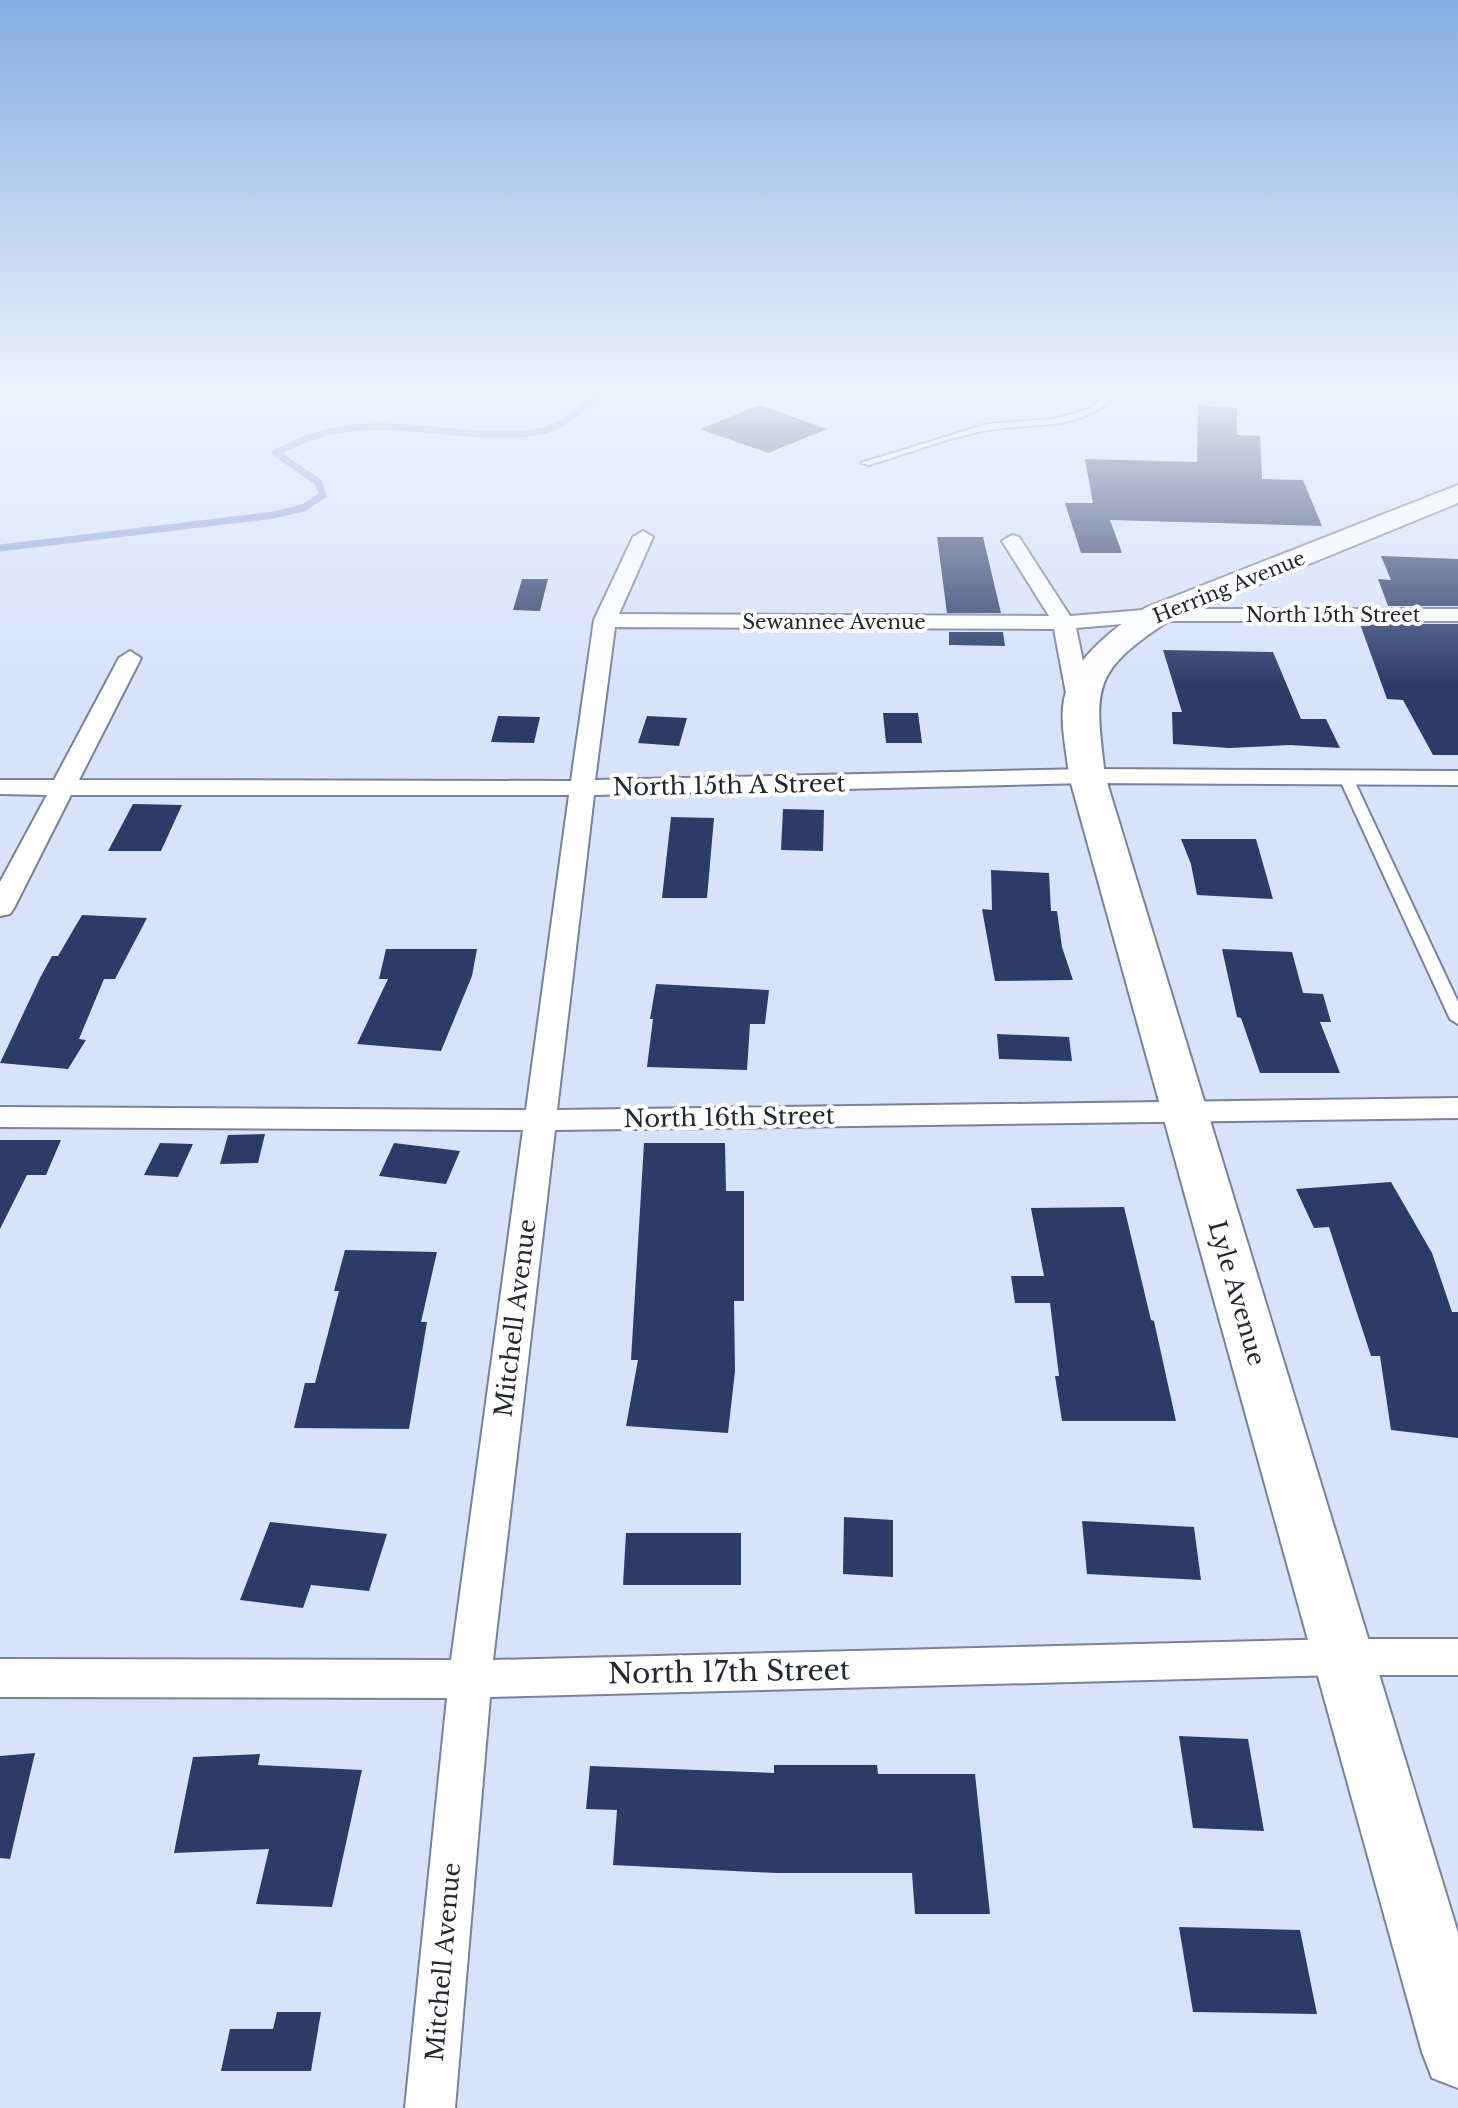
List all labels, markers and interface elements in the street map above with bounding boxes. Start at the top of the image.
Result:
street label: Herring Avenue [1149,546,1309,628]
street label: North 15th Street [1246,603,1421,627]
street label: Sewannee Avenue [742,610,926,634]
street label: North 15th A Street [612,768,846,802]
street label: North 16th Street [623,1101,835,1133]
street label: Mitchell Avenue [488,1217,542,1419]
street label: Lyle Avenue [1202,1217,1272,1369]
street label: North 17th Street [607,1652,851,1692]
street label: Mitchell Avenue [420,1861,466,2063]

